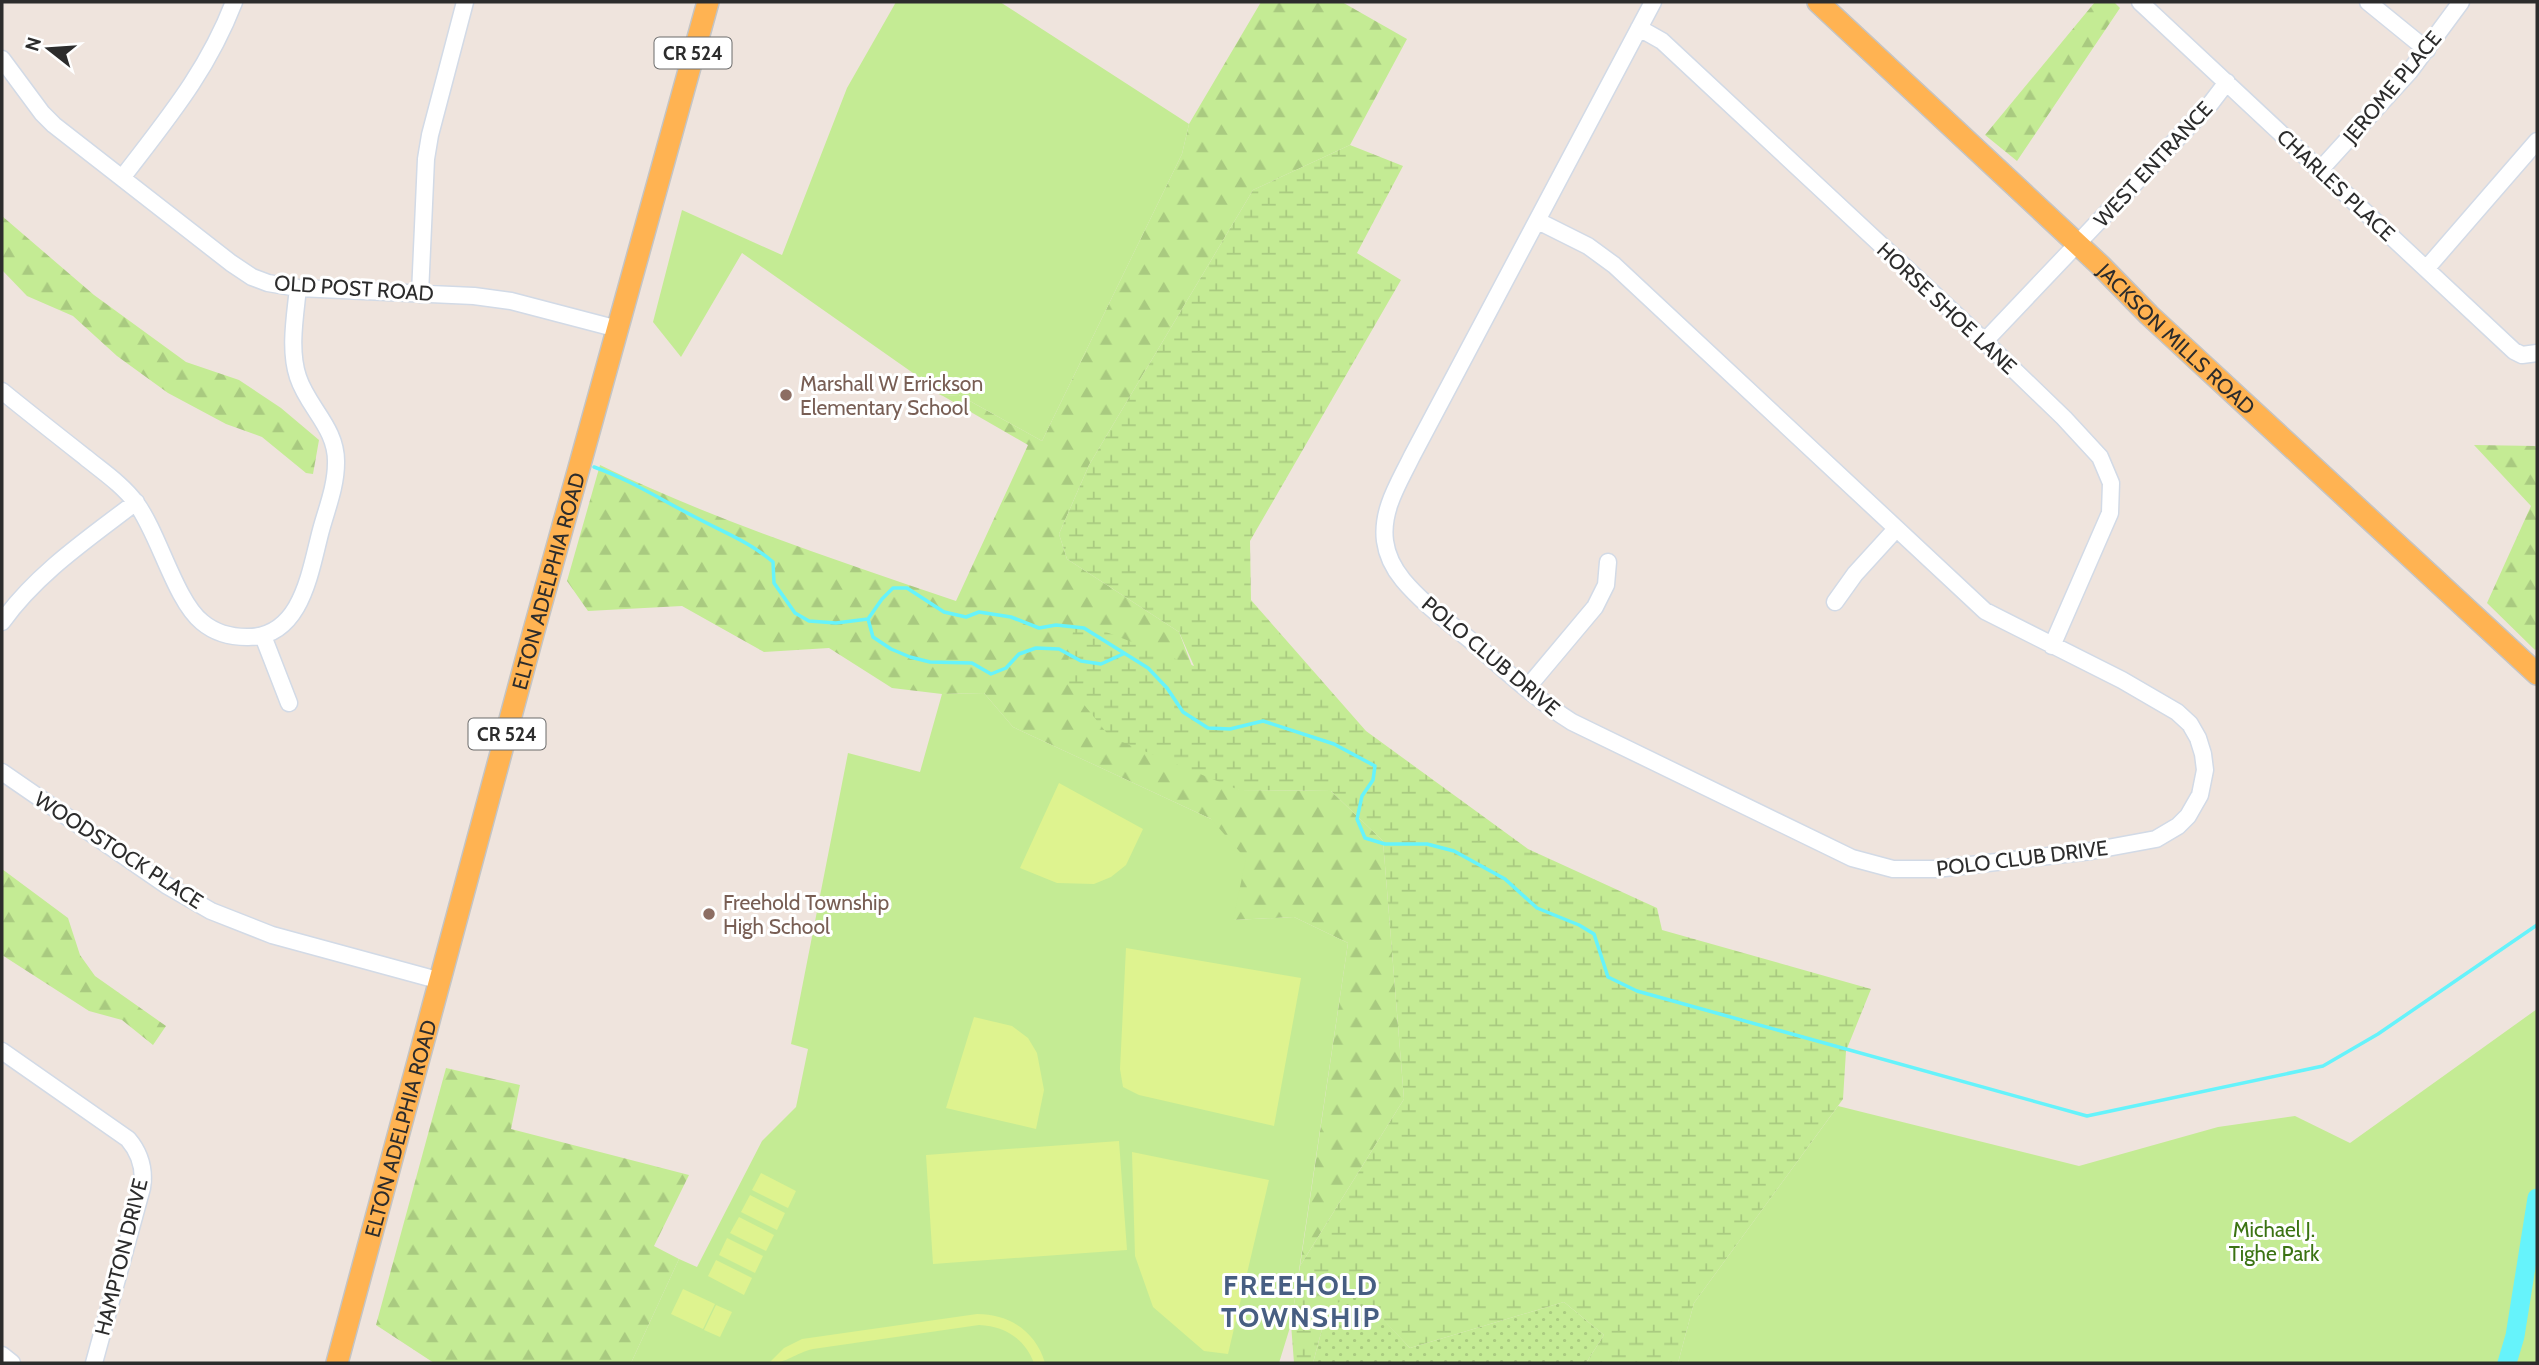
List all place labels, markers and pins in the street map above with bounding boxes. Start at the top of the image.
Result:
place label: Marshall W Errickson Elementary School [800,371,983,420]
marker: Marshall W Errickson Elementary School [778,387,794,403]
place label: Freehold Township High School [723,890,889,939]
marker: Freehold Township High School [701,906,717,922]

